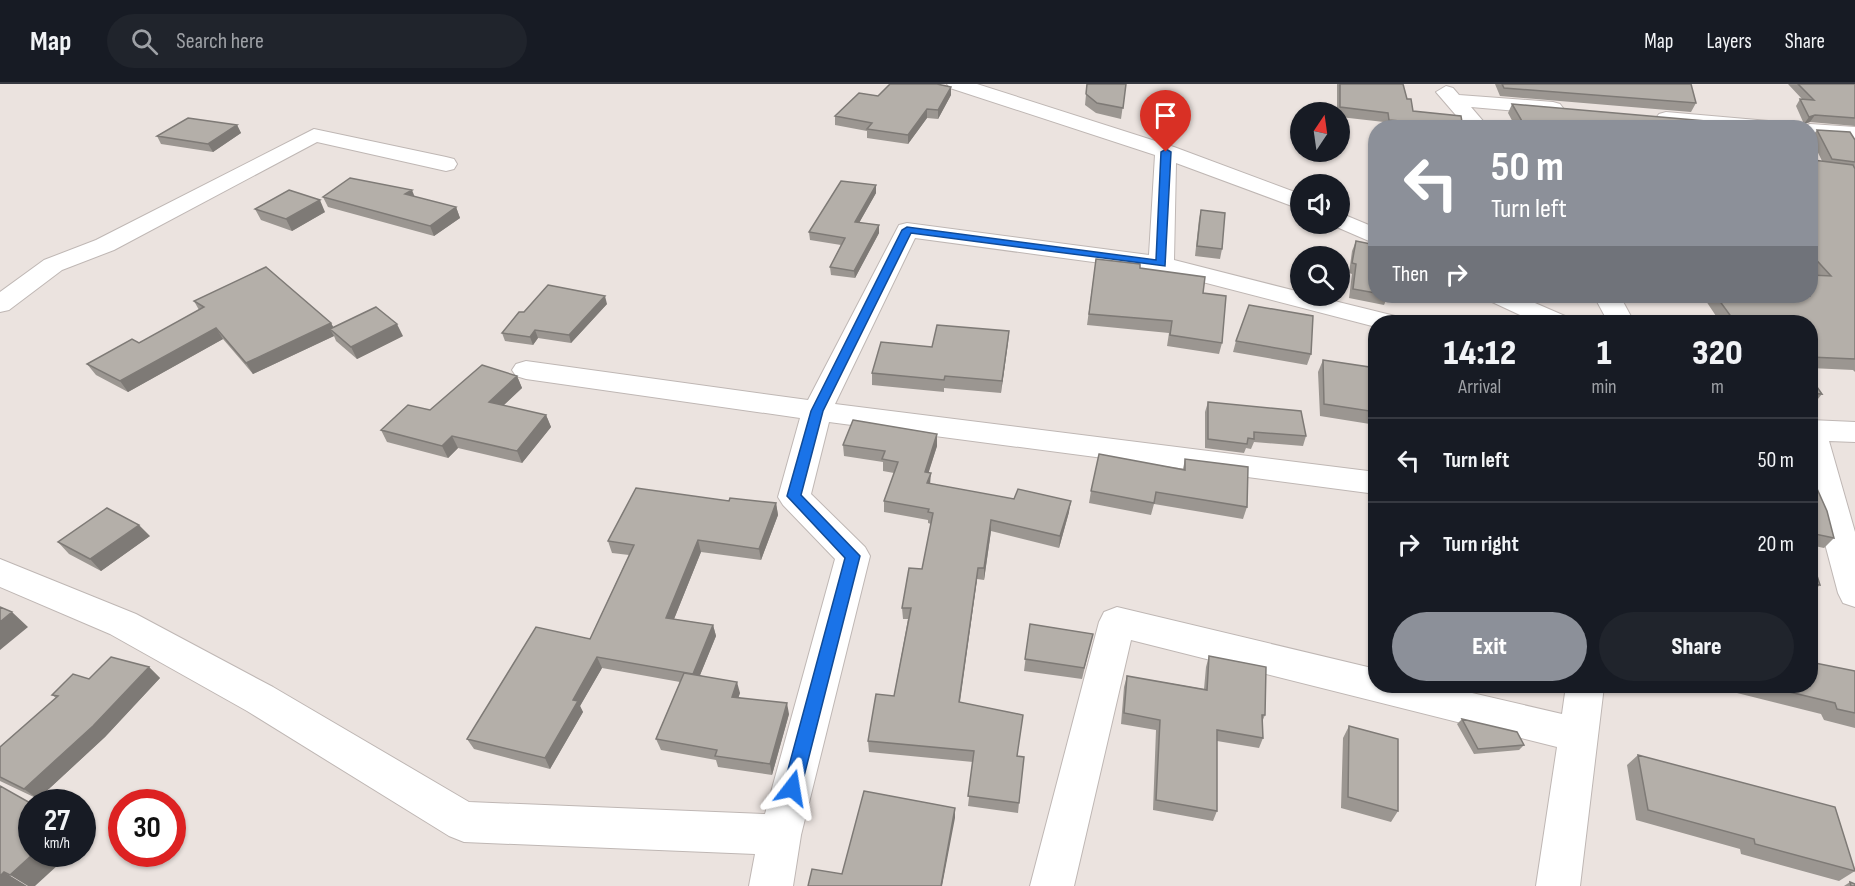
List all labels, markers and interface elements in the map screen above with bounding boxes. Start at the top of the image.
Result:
search box [107,14,527,68]
text: Map [30,25,71,58]
icon: search [128,25,161,58]
text: Search here [176,28,264,55]
text: Map [1644,29,1673,54]
text: Layers [1706,29,1752,54]
text: Share [1785,29,1825,54]
pin [1140,90,1191,152]
icon: arrive [1149,99,1182,132]
north arrow [1290,102,1350,162]
map controls [1290,102,1350,306]
text: 50 m [1491,142,1564,193]
icon: left [1392,144,1470,222]
button: sound [1290,174,1350,234]
text: Turn left [1491,193,1567,225]
button: search [1290,246,1350,306]
icon: right [1440,258,1473,291]
text: Then [1392,261,1428,288]
text: 14:12 [1443,332,1516,375]
text: 1 [1597,332,1611,375]
text: 320 [1692,332,1743,375]
text: Arrival [1458,375,1501,399]
text: min [1592,375,1617,399]
text: m [1711,375,1724,399]
icon: left [1392,444,1425,477]
text: Turn left [1443,447,1509,474]
text: 50 m [1758,447,1794,474]
icon: right [1392,528,1425,561]
text: Turn right [1443,531,1519,558]
text: 20 m [1758,531,1794,558]
button: Exit [1392,612,1587,681]
button: Share [1599,612,1794,681]
position arrow [760,756,824,820]
speed limit sign: 30 [108,789,186,867]
text: 27 [44,803,70,839]
text: km/h [44,834,70,853]

